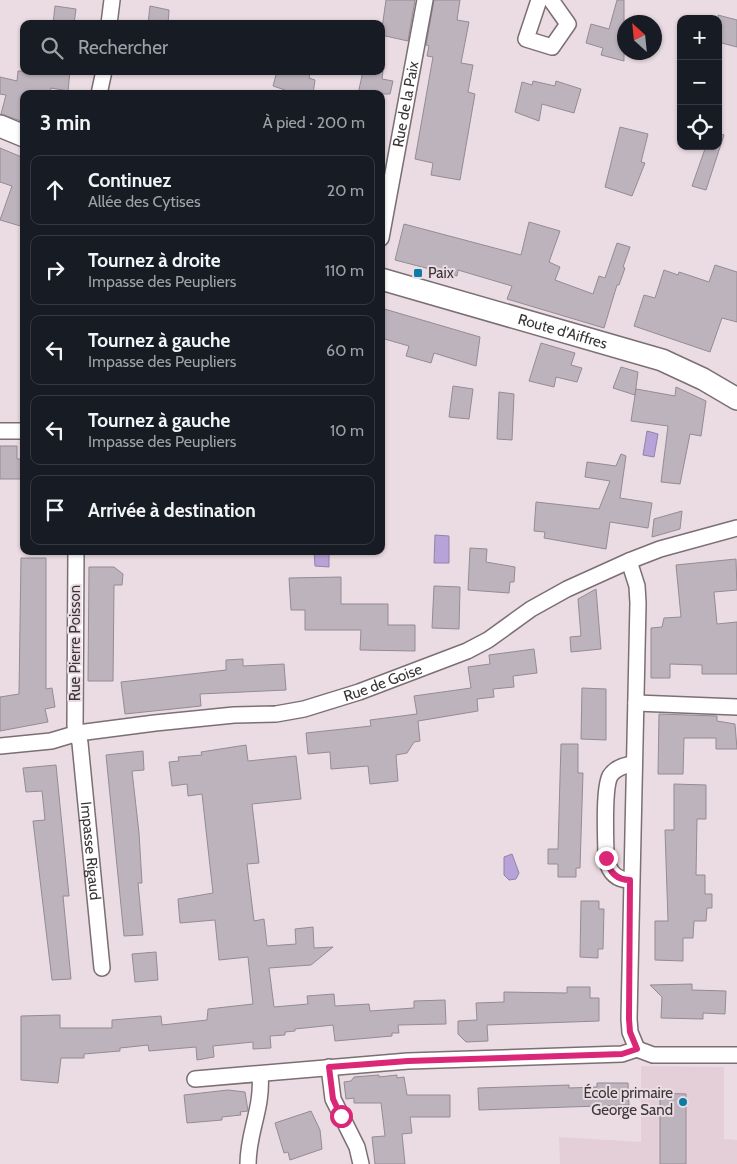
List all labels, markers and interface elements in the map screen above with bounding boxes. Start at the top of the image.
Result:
north arrow [617,15,662,60]
map controls [677,15,722,150]
button: + [677,15,722,60]
search box [20,20,385,75]
icon: search [38,34,66,62]
text: Rechercher [78,36,168,59]
street label: Rue de la Paix [389,60,423,149]
button: − [677,60,722,105]
button: locate [677,105,722,150]
text: 3 min [40,110,91,135]
text: À pied · 200 m [263,113,365,132]
text: Continuez [88,169,171,192]
icon: ahead [41,176,69,204]
text: 20 m [327,181,364,200]
text: Allée des Cytises [88,192,201,211]
text: Tournez à droite [88,249,221,272]
icon: right [41,256,69,284]
text: 110 m [325,261,364,280]
place label: Paix [428,264,454,282]
marker: Paix [412,267,424,279]
text: Impasse des Peupliers [88,272,236,291]
street label: Route d'Aiffres [516,310,609,353]
text: Tournez à gauche [88,329,230,352]
icon: left [41,336,69,364]
text: 60 m [326,341,364,360]
text: Impasse des Peupliers [88,352,236,371]
text: Tournez à gauche [88,409,230,432]
icon: left [41,416,69,444]
text: 10 m [330,421,364,440]
text: Impasse des Peupliers [88,432,236,451]
icon: arrive [41,496,69,524]
text: Arrivée à destination [88,499,256,522]
street label: Rue Pierre Poisson [66,585,84,701]
street label: Rue de Goise [341,660,425,705]
street label: Impasse Rigaud [77,801,104,901]
route end [595,847,618,870]
place label: École primaire George Sand [583,1083,673,1119]
marker: École primaire George Sand [677,1096,689,1108]
route start [330,1105,353,1128]

